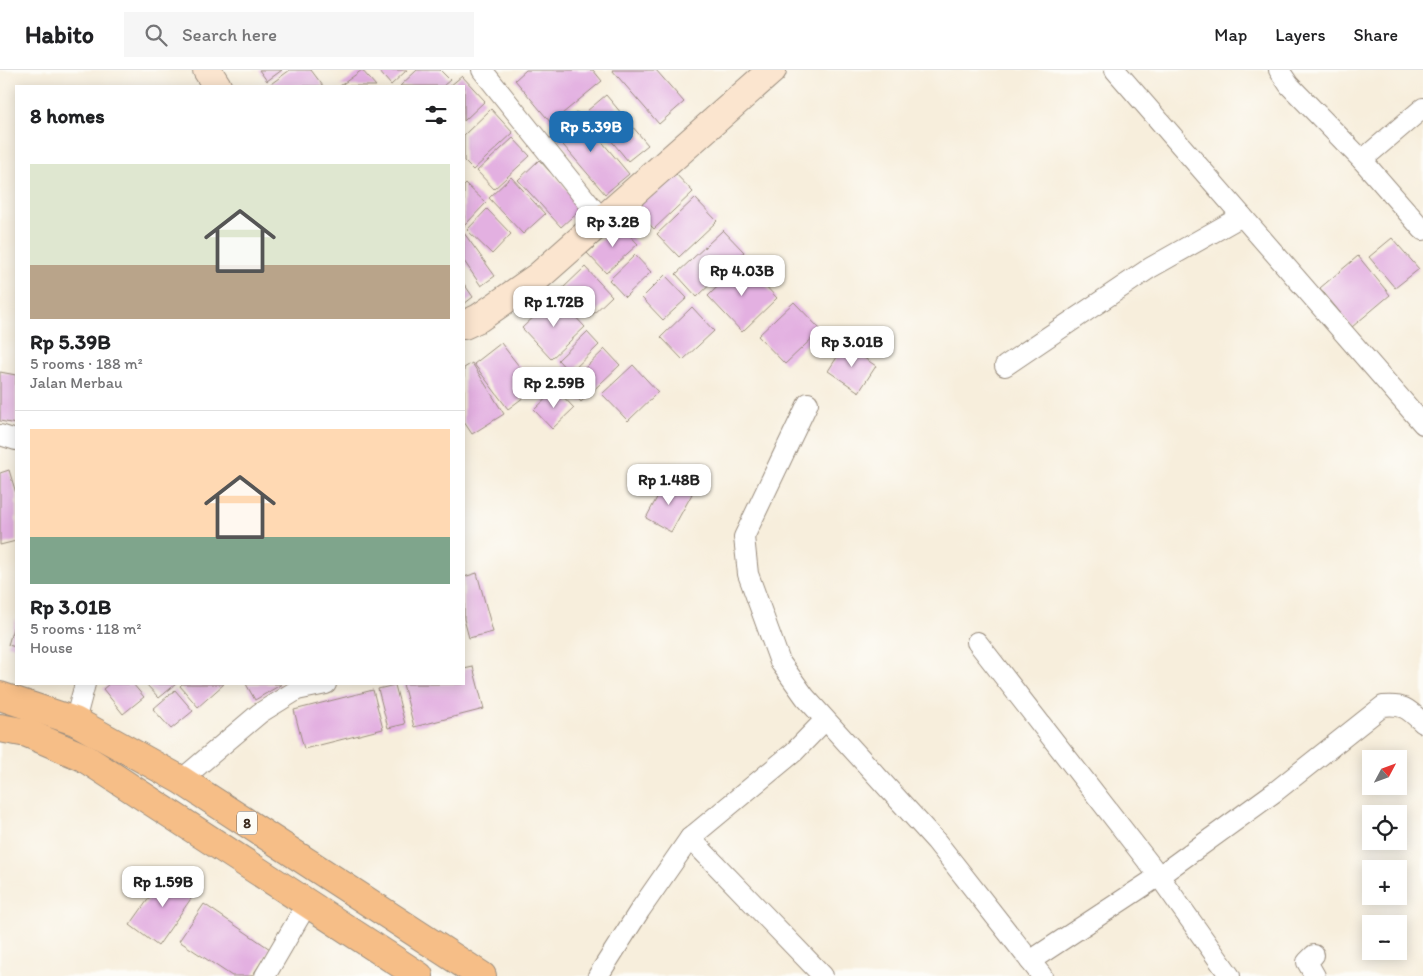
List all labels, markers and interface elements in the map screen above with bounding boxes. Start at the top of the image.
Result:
search box [124,12,474,57]
text: Habito [25,20,94,49]
icon: search [142,21,170,49]
text: Search here [182,23,277,46]
text: Map [1214,24,1247,46]
text: Layers [1275,24,1325,46]
text: Share [1353,24,1398,46]
icon: filters [422,101,450,129]
text: 8 homes [30,103,105,128]
pin: Rp 5.39B [539,111,643,153]
text: Rp 5.39B [560,117,622,136]
icon: home [195,196,285,286]
pin: Rp 3.2B [567,206,659,248]
text: Rp 3.2B [587,212,639,231]
pin: Rp 4.03B [690,254,794,297]
text: Rp 4.03B [710,261,774,280]
pin: Rp 1.72B [502,286,606,328]
text: Rp 1.72B [524,292,584,311]
pin: Rp 3.01B [800,326,904,368]
text: Rp 5.39B [30,329,111,354]
text: Rp 3.01B [821,332,883,351]
text: 5 rooms · 188 m² [30,354,143,373]
pin: Rp 2.59B [502,366,606,409]
text: Jalan Merbau [30,373,123,392]
text: Rp 2.59B [523,373,585,392]
icon: home [195,462,285,552]
pin: Rp 1.48B [617,464,721,506]
text: Rp 1.48B [638,470,700,489]
text: Rp 3.01B [30,594,111,619]
text: 5 rooms · 118 m² [30,619,141,638]
text: House [30,638,73,657]
north arrow [1362,750,1408,795]
map controls [1362,750,1407,960]
button: locate [1362,805,1407,850]
road number: 8 [237,811,257,834]
button: + [1362,860,1407,905]
pin: Rp 1.59B [111,866,215,908]
text: Rp 1.59B [133,872,193,891]
button: − [1362,915,1407,960]

